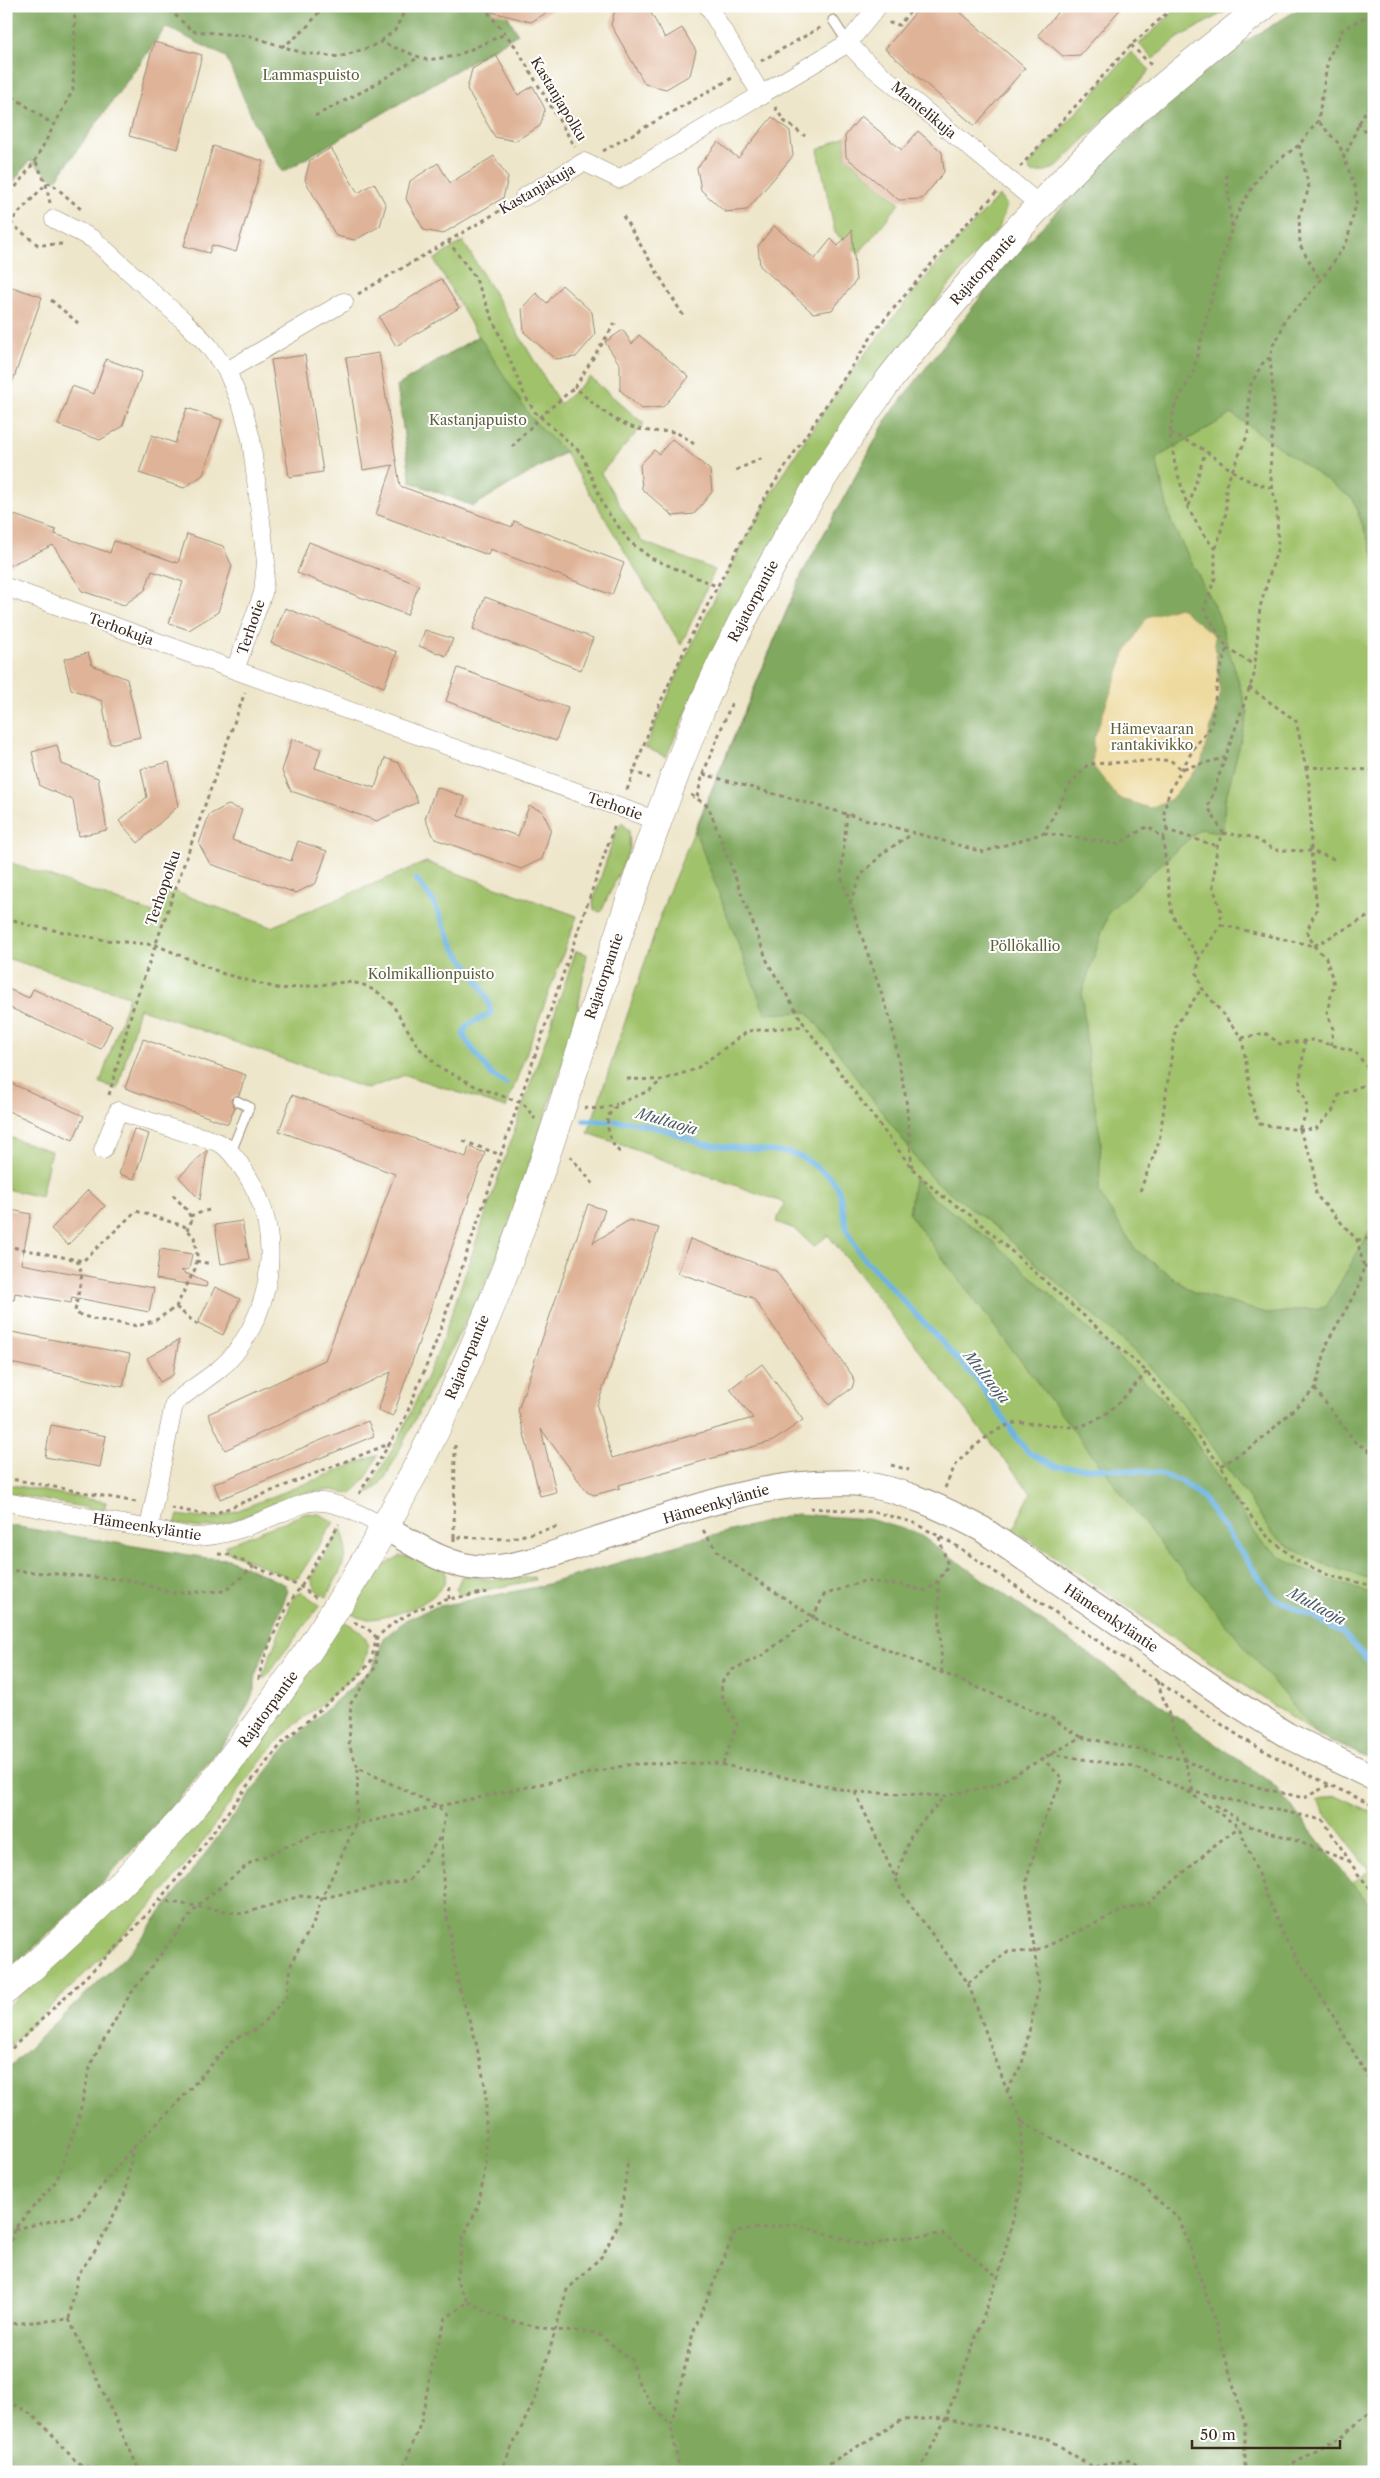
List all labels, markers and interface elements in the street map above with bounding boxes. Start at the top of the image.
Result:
street label: Kastanjapolku [527,54,591,145]
park label: Lammaspuisto [262,66,360,84]
street label: Mantelikuja [888,78,961,143]
street label: Kastanjakuja [496,160,579,218]
street label: Rajatorpantie [946,229,1020,309]
park label: Kastanjapuisto [429,411,527,429]
street label: Rajatorpantie [724,557,782,645]
street label: Terhotie [233,597,269,657]
street label: Terhokuja [86,609,157,649]
park label: Hämevaaran rantakivikko [1110,720,1194,754]
street label: Terhotie [585,788,645,824]
street label: Terhopolku [142,848,184,928]
street label: Rajatorpantie [581,930,627,1022]
park label: Pöllökallio [990,937,1060,955]
park label: Kolmikallionpuisto [368,965,494,983]
water label: Multaoja [632,1103,700,1139]
street label: Rajatorpantie [441,1312,493,1402]
water label: Multaoja [959,1345,1014,1407]
street label: Hämeenkyläntie [661,1480,771,1528]
street label: Hämeenkyläntie [91,1510,203,1544]
street label: Hämeenkyläntie [1060,1580,1162,1656]
water label: Multaoja [1283,1582,1349,1629]
street label: Rajatorpantie [234,1667,302,1751]
scale bar [1192,2418,1340,2450]
text: 50 m [1200,2425,1236,2444]

